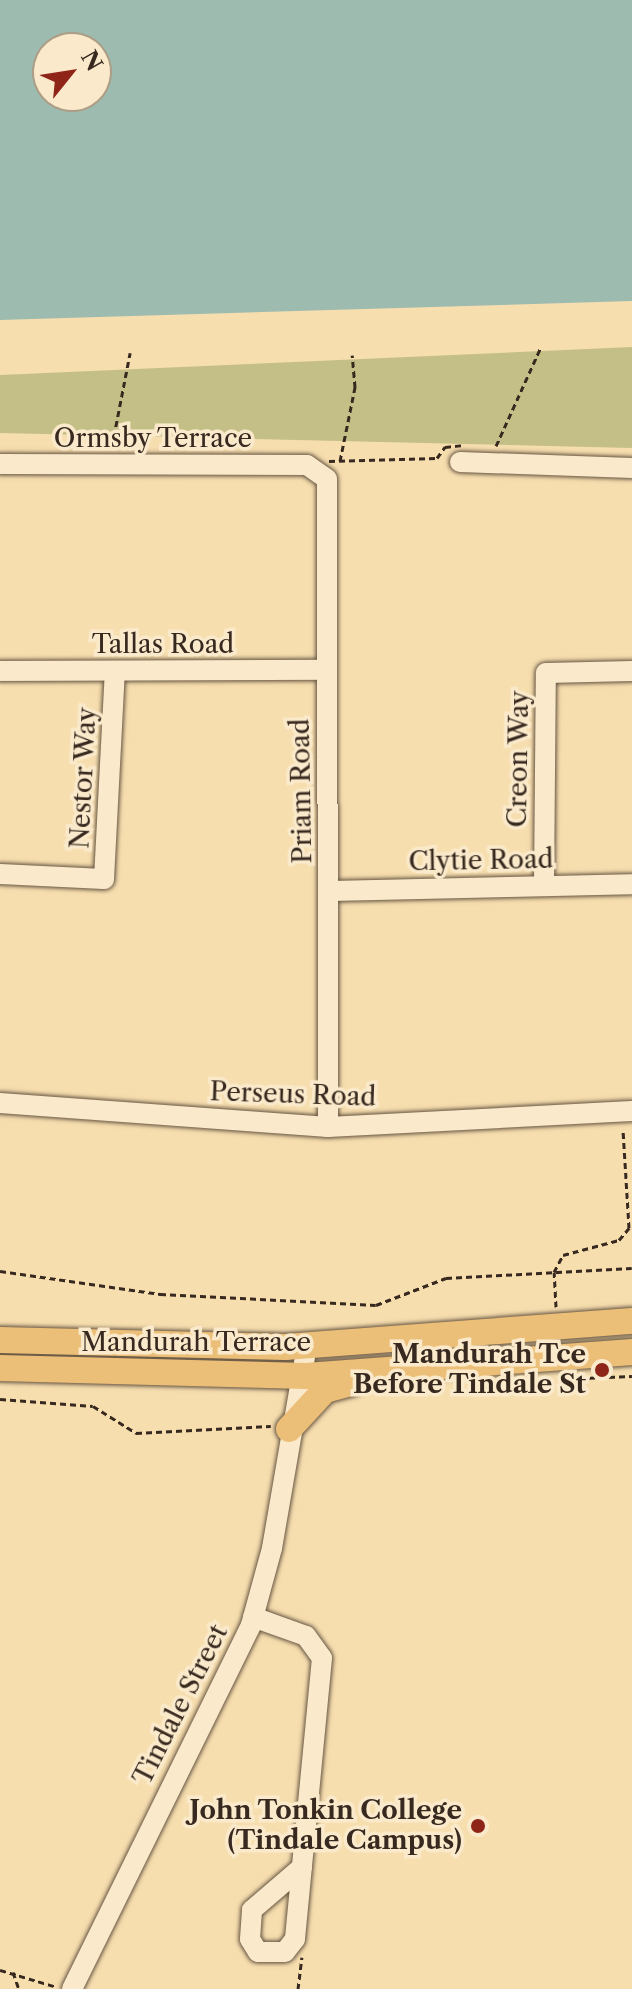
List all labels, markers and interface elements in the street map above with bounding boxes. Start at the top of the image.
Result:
north arrow [32,32,112,112]
text: N [75,46,108,76]
street label: Ormsby Terrace [53,423,253,455]
street label: Tallas Road [92,629,234,661]
street label: Creon Way [502,690,536,828]
street label: Nestor Way [65,706,103,850]
street label: Priam Road [285,718,319,864]
street label: Clytie Road [408,844,554,878]
street label: Perseus Road [209,1077,377,1113]
street label: Mandurah Terrace [81,1327,311,1359]
place label: Mandurah Tce Before Tindale St [352,1339,586,1400]
marker: Mandurah Tce Before Tindale St [593,1361,611,1379]
street label: Tindale Street [127,1620,235,1790]
place label: John Tonkin College (Tindale Campus) [189,1795,462,1856]
marker: John Tonkin College (Tindale Campus) [469,1817,487,1835]

